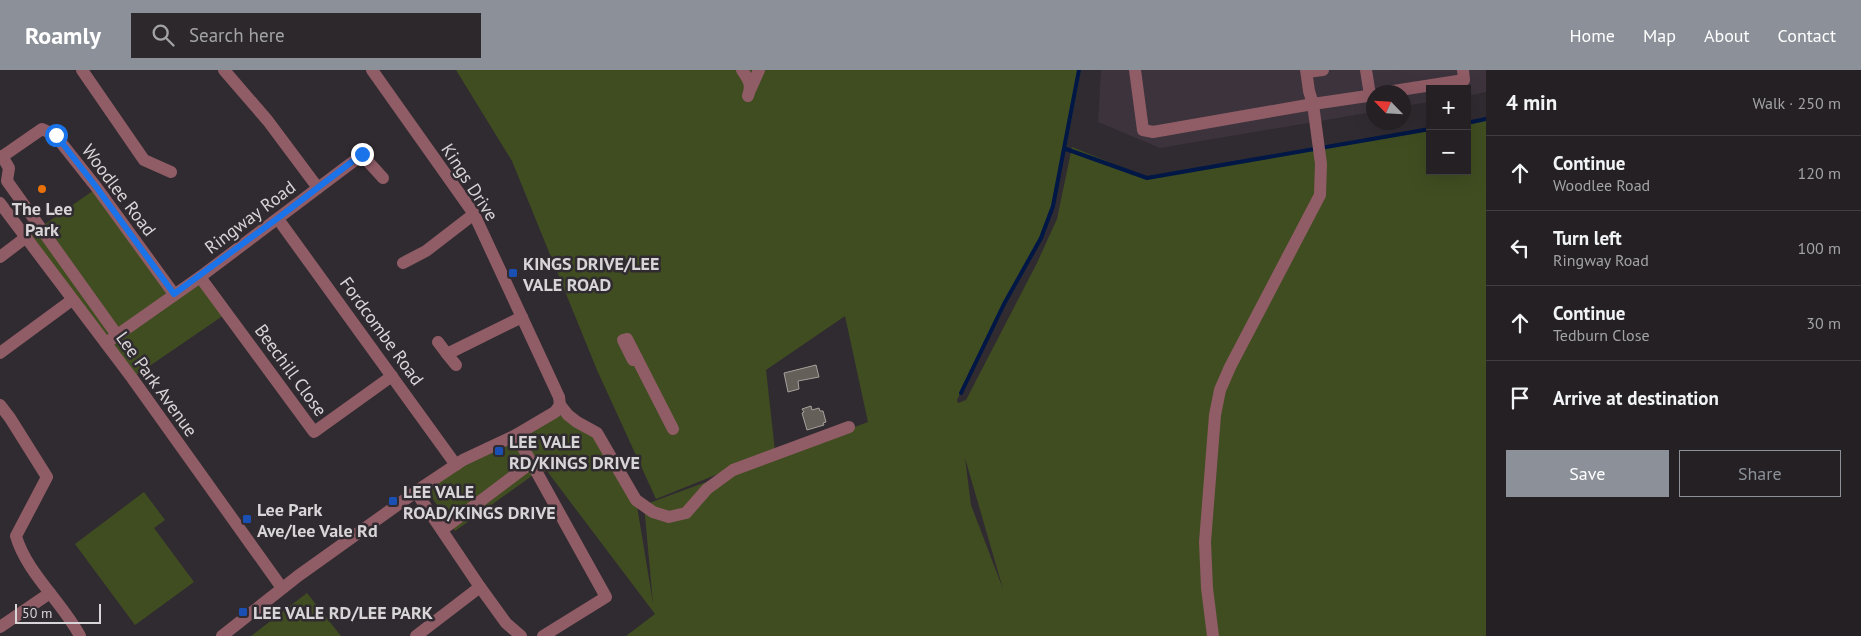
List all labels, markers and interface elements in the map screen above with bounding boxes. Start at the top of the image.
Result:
search box [131,13,481,58]
text: Roamly [25,20,101,51]
icon: search [149,21,177,49]
text: Search here [189,23,285,47]
text: Home [1569,24,1615,47]
text: Map [1643,24,1676,47]
text: About [1704,24,1750,47]
text: Contact [1778,24,1836,47]
north arrow [1366,85,1411,130]
map controls [1426,85,1471,175]
button: + [1426,85,1471,130]
text: 4 min [1506,89,1557,116]
text: Walk · 250 m [1752,93,1841,113]
route start [45,124,68,147]
button: − [1426,130,1471,175]
street label: Woodlee Road [77,139,161,241]
street label: Kings Drive [436,139,504,225]
route end [351,143,374,166]
text: Continue [1553,151,1625,175]
icon: ahead [1506,159,1534,187]
text: 120 m [1798,163,1841,183]
street label: Ringway Road [200,175,300,259]
text: Woodlee Road [1553,175,1650,195]
marker: The Lee Park [36,183,48,195]
place label: The Lee Park [12,197,72,241]
text: Turn left [1553,226,1622,250]
icon: left [1506,234,1534,262]
text: 100 m [1798,238,1841,258]
text: Ringway Road [1553,250,1649,270]
place label: KINGS DRIVE/LEE VALE ROAD [522,252,659,296]
marker: KINGS DRIVE/LEE VALE ROAD [507,267,519,279]
street label: Fordcombe Road [335,272,429,390]
text: Continue [1553,301,1625,325]
icon: ahead [1506,309,1534,337]
text: 30 m [1806,313,1841,333]
street label: Beechill Close [250,319,332,421]
text: Tedburn Close [1553,325,1650,345]
street label: Lee Park Avenue [111,327,203,441]
icon: arrive [1506,384,1534,412]
text: Arrive at destination [1553,386,1719,410]
place label: LEE VALE RD/KINGS DRIVE [509,430,640,474]
marker: LEE VALE RD/KINGS DRIVE [493,445,505,457]
button: Save [1506,450,1669,497]
button: Share [1679,450,1841,497]
place label: LEE VALE ROAD/KINGS DRIVE [403,480,556,524]
marker: LEE VALE ROAD/KINGS DRIVE [387,495,399,507]
place label: Lee Park Ave/lee Vale Rd [257,498,378,542]
marker: Lee Park Ave/lee Vale Rd [241,513,253,525]
scale bar [15,601,101,624]
place label: LEE VALE RD/LEE PARK [253,601,433,624]
text: 50 m [22,604,52,622]
marker: LEE VALE RD/LEE PARK [237,606,249,618]

